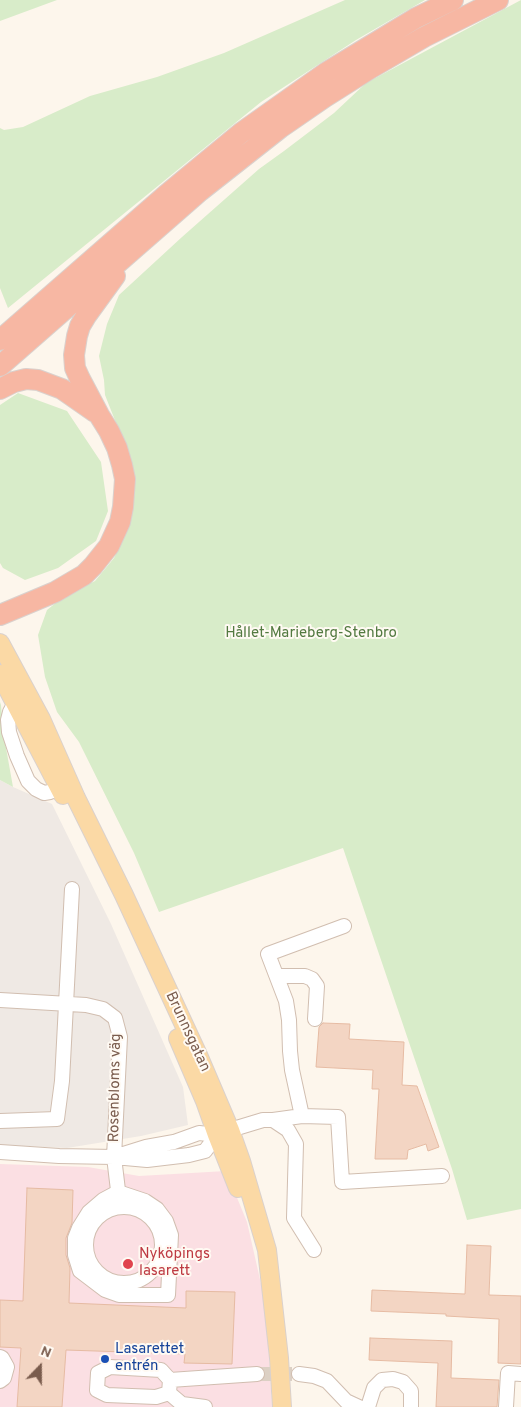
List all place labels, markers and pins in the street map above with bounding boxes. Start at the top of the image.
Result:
place label: Nyköpings lasarett [139,1246,210,1281]
marker: Nyköpings lasarett [121,1257,135,1271]
place label: Lasarettet entrén [115,1341,184,1376]
marker: Lasarettet entrén [99,1353,111,1365]

